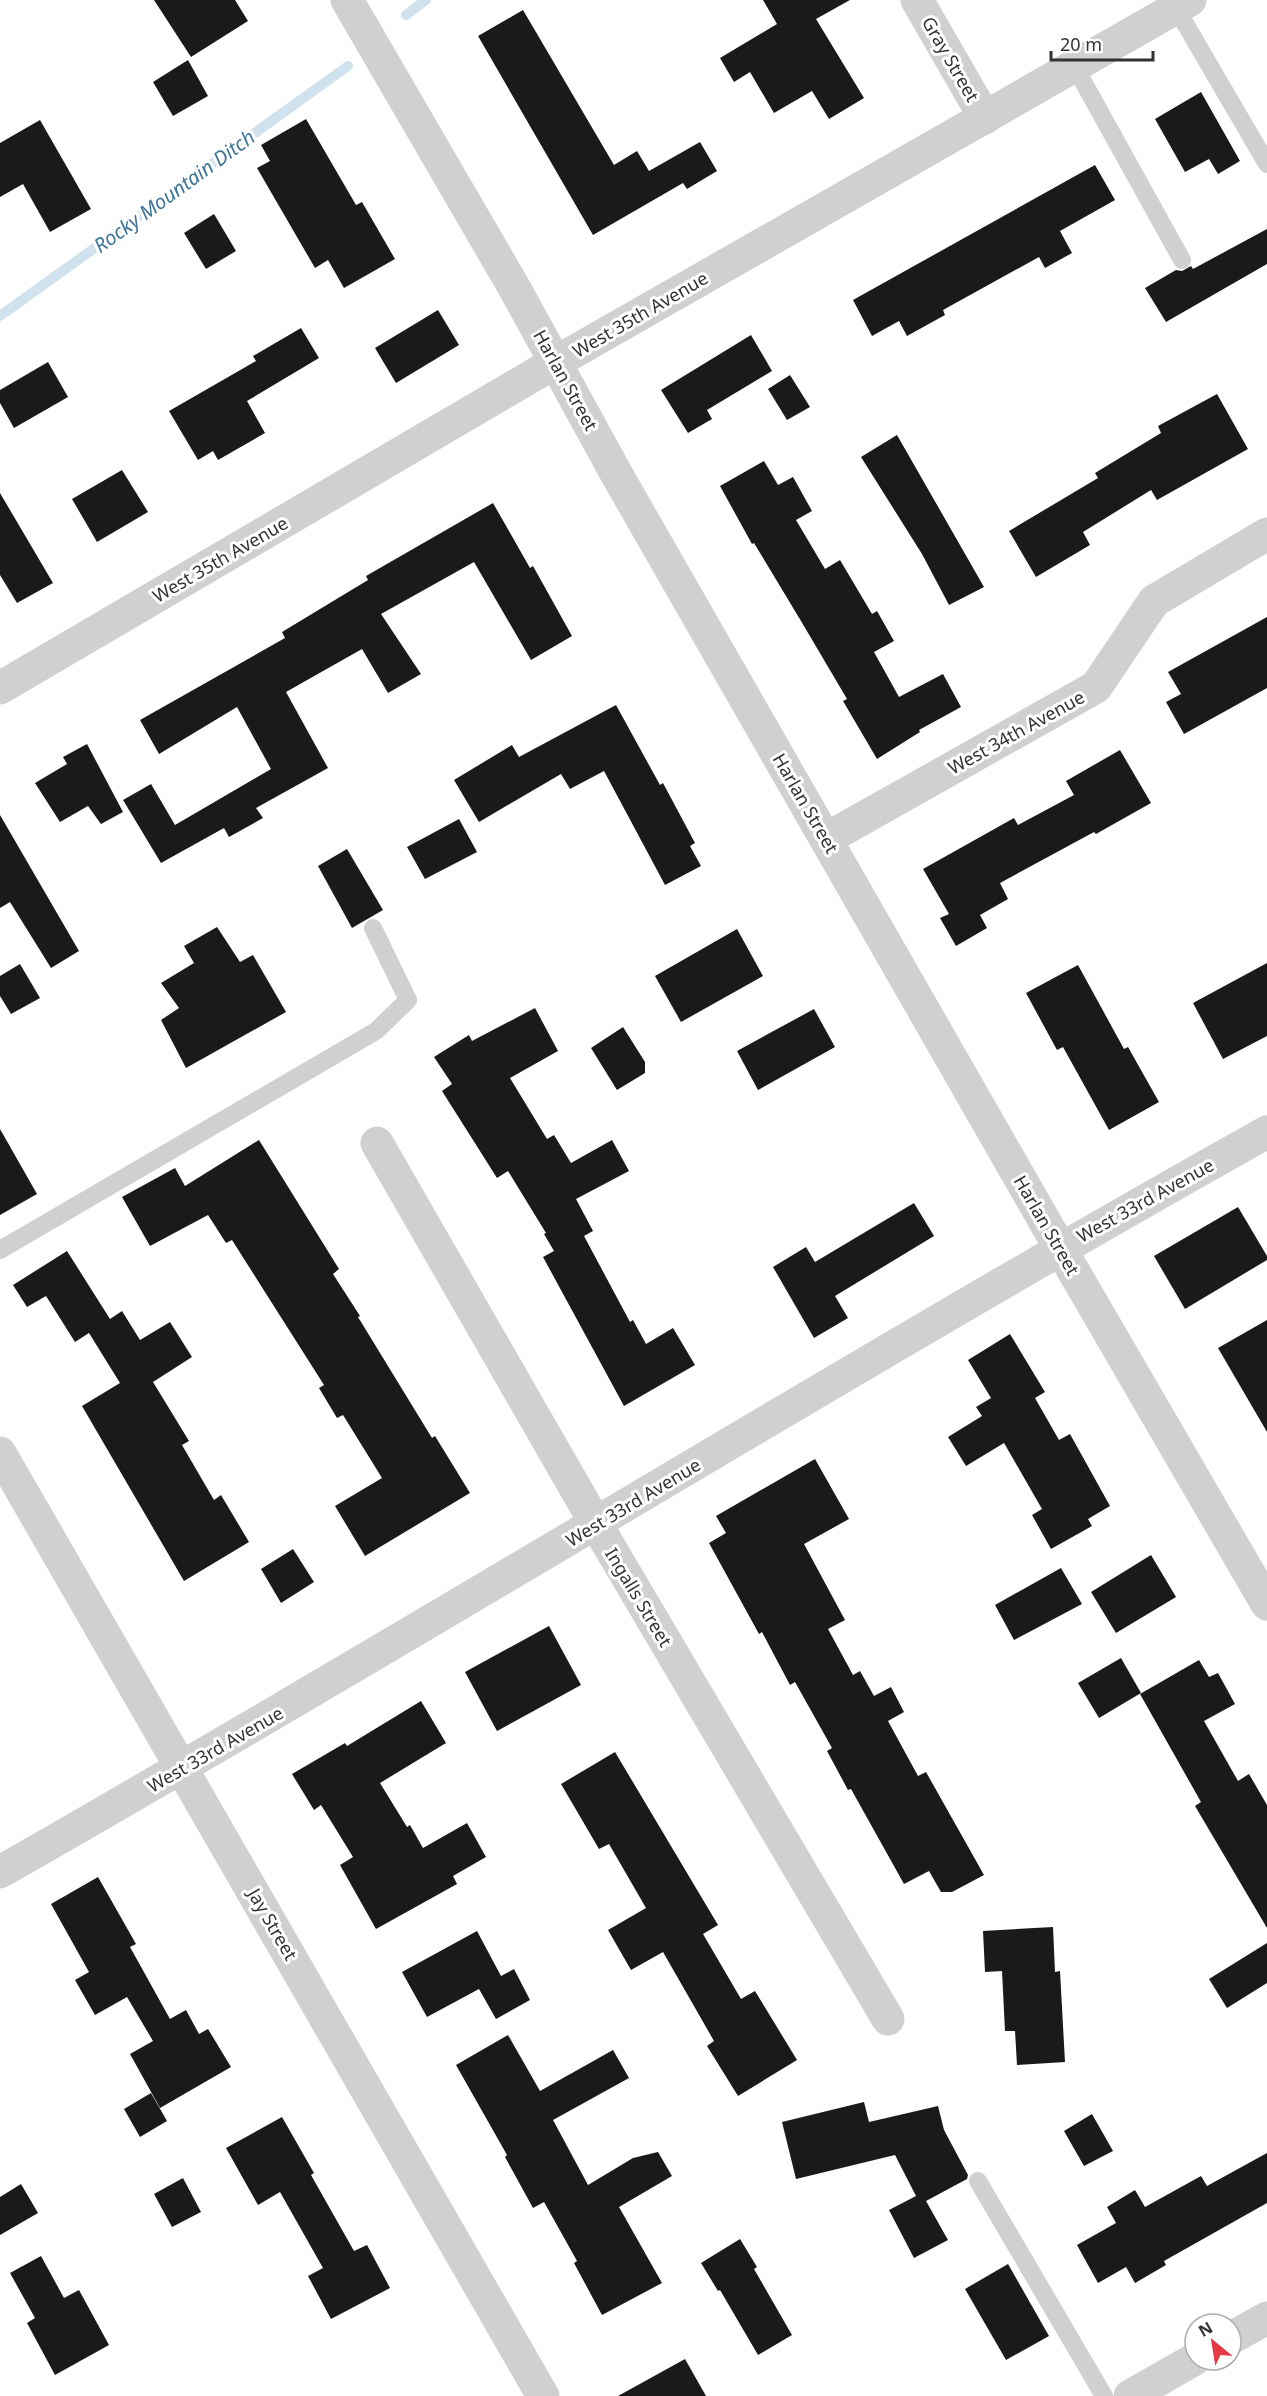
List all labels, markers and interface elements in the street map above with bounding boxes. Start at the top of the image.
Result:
street label: Gray Street [917,12,985,106]
scale bar [1051,24,1153,62]
text: 20 m [1060,32,1102,56]
water label: Rocky Mountain Ditch [88,123,260,259]
street label: West 35th Avenue [568,265,712,363]
street label: Harlan Street [528,325,604,435]
street label: West 35th Avenue [148,510,292,608]
street label: West 34th Avenue [944,685,1088,779]
street label: Harlan Street [768,749,845,858]
street label: West 33rd Avenue [1072,1152,1218,1248]
street label: Harlan Street [1009,1171,1086,1280]
street label: West 33rd Avenue [561,1452,705,1552]
street label: Ingalls Street [600,1543,678,1651]
street label: West 33rd Avenue [143,1700,287,1798]
street label: Jay Street [242,1882,303,1965]
north arrow [1183,2312,1243,2372]
text: N [1194,2316,1217,2342]

